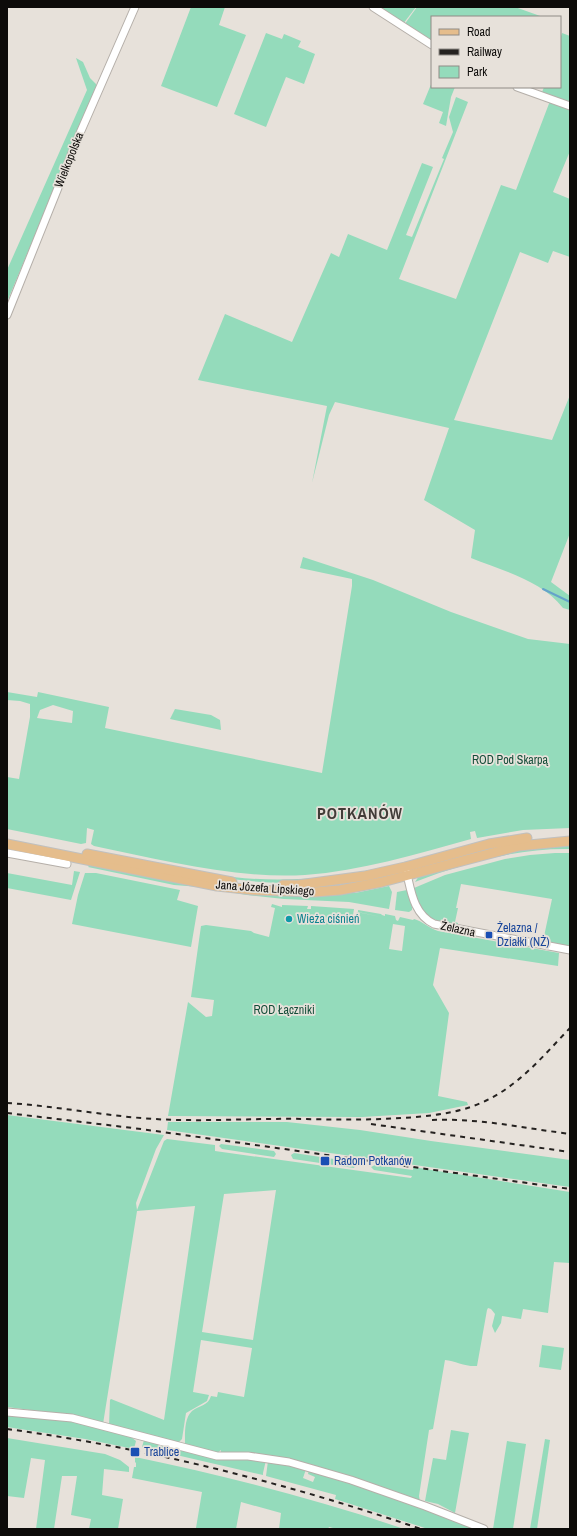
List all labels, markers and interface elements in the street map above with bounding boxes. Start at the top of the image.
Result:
legend [431,16,561,88]
text: Road [467,24,491,40]
text: Railway [467,44,502,60]
text: Park [467,64,487,80]
street label: Wielkopolska [51,129,88,190]
park label: ROD Pod Skarpą [472,752,549,768]
district label: POTKANÓW [317,802,403,824]
street label: Jana Józefa Lipskiego [215,877,315,899]
place label: Wieża ciśnień [297,911,359,927]
marker: Wieża ciśnień [284,914,294,924]
street label: Żelazna [439,918,477,941]
place label: Żelazna / Działki (NŻ) [497,920,549,950]
marker: Żelazna / Działki (NŻ) [484,930,494,940]
park label: ROD Łączniki [253,1002,315,1018]
place label: Radom Potkanów [334,1153,413,1169]
marker: Radom Potkanów [319,1155,331,1167]
place label: Trablice [144,1444,179,1460]
marker: Trablice [129,1446,141,1458]

